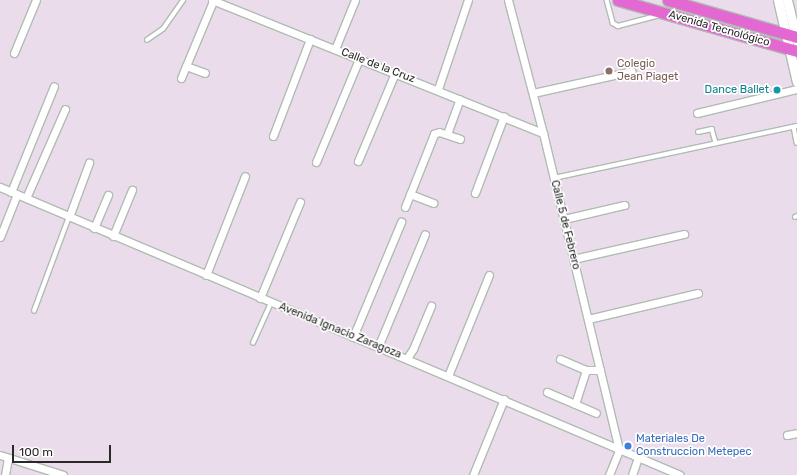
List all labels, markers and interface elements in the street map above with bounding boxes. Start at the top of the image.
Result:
street label: Avenida Tecnológico [667,8,771,50]
street label: Calle de la Cruz [339,46,417,86]
place label: Colegio Jean Piaget [617,58,678,84]
marker: Colegio Jean Piaget [604,66,614,76]
place label: Dance Ballet [705,83,769,97]
marker: Dance Ballet [772,85,782,95]
street label: Calle 5 de Febrero [547,179,583,271]
street label: Avenida Ignacio Zaragoza [277,300,403,362]
place label: Materiales De Construccion Metepec [636,433,752,459]
scale bar [14,437,113,463]
marker: Materiales De Construccion Metepec [623,441,633,451]
text: 100 m [19,445,53,459]

